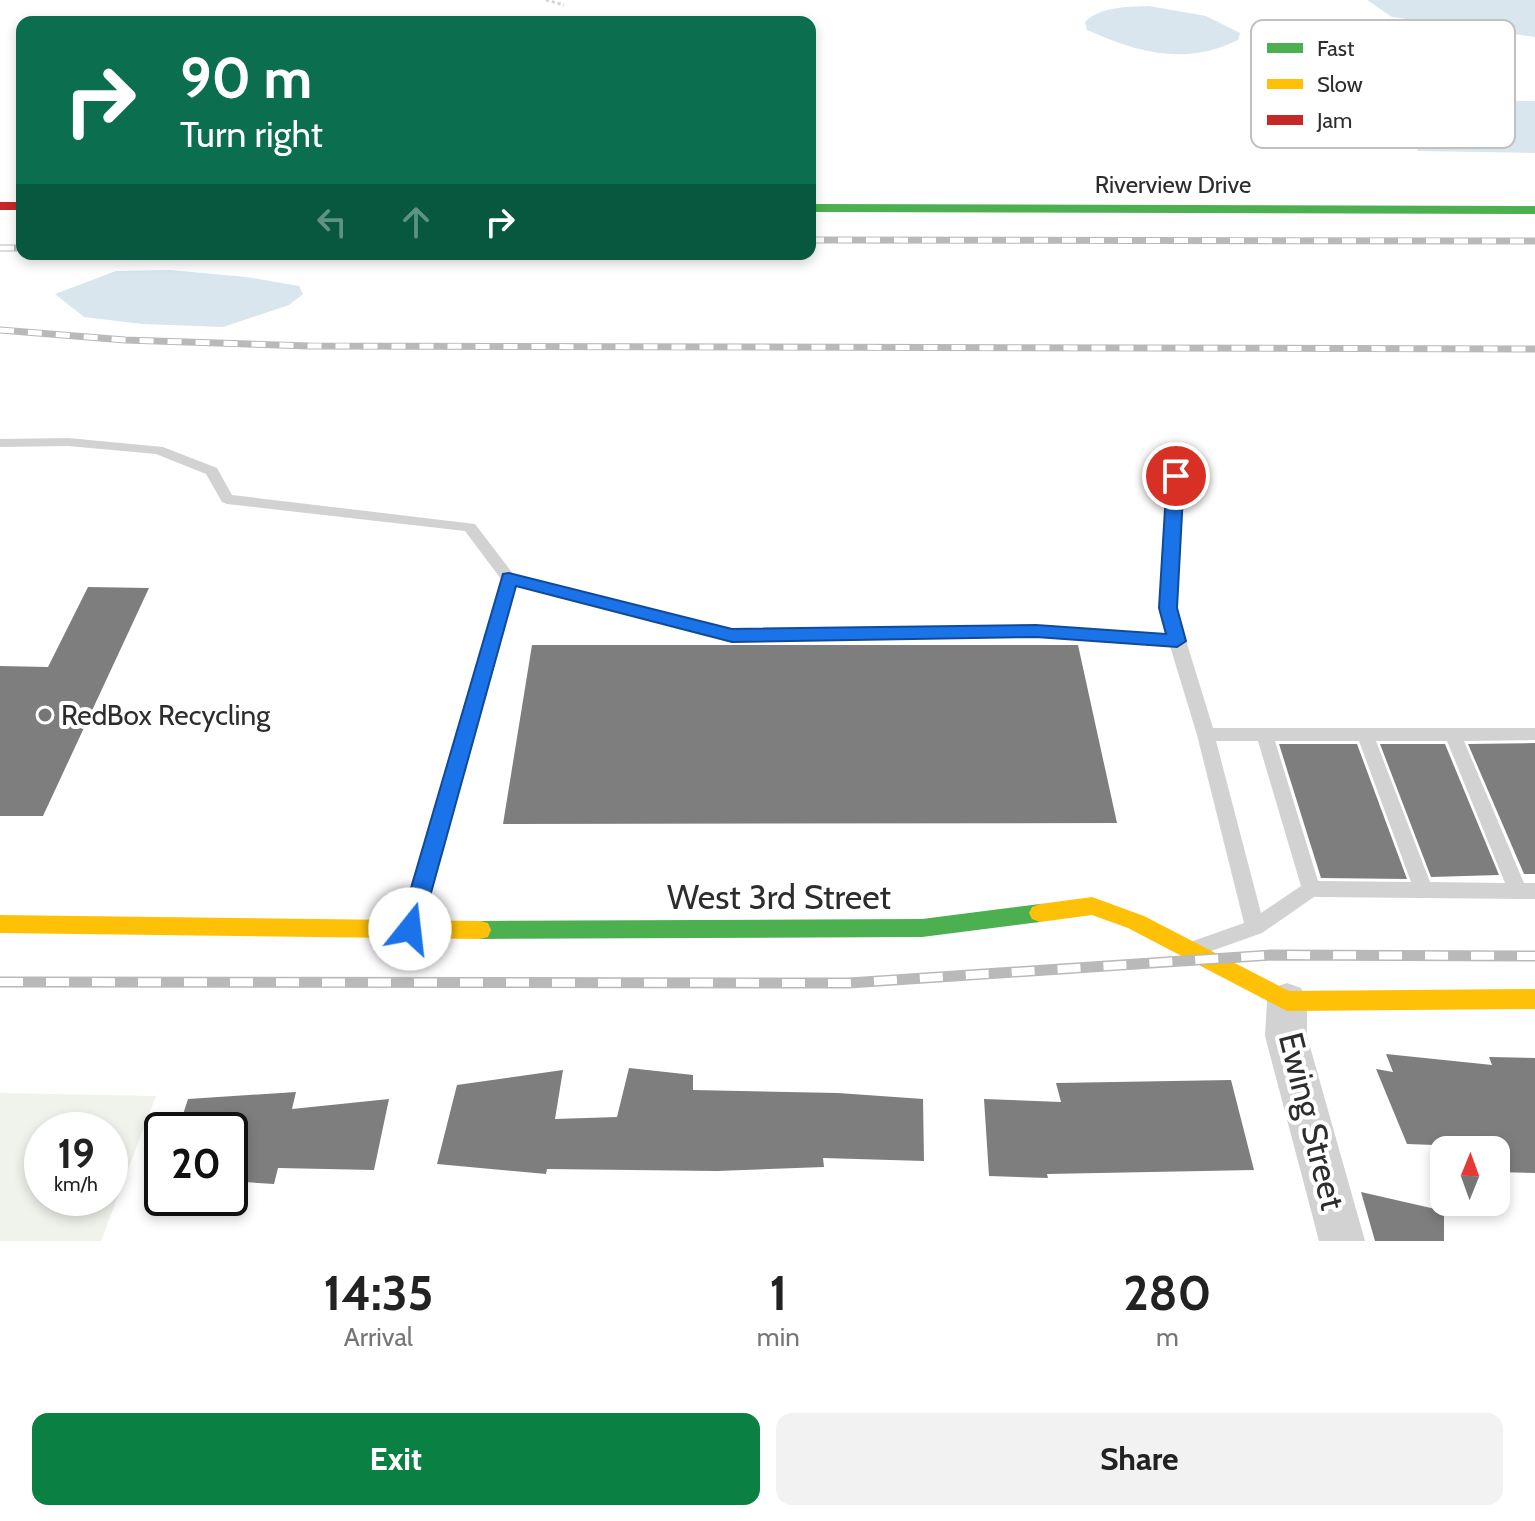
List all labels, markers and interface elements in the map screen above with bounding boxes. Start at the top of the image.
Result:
legend [1251,20,1515,148]
text: Fast [1317,35,1355,62]
text: 90 m [180,44,312,112]
icon: right [48,48,152,152]
text: Slow [1317,71,1363,98]
text: Jam [1316,107,1352,134]
text: Turn right [180,112,323,156]
street label: Riverview Drive [1095,170,1251,199]
icon: left [310,200,354,244]
icon: ahead [394,200,438,244]
icon: right [478,200,522,244]
pin [1142,442,1210,510]
icon: arrive [1154,454,1198,498]
place label: RedBox Recycling [61,698,271,732]
marker: RedBox Recycling [36,706,54,724]
street label: West 3rd Street [667,876,891,918]
position arrow [368,887,452,971]
street label: Ewing Street [1270,1028,1354,1214]
speed limit sign: 20 [144,1112,248,1216]
text: 19 [57,1129,95,1178]
north arrow [1430,1136,1510,1216]
map controls [1430,1136,1510,1216]
text: km/h [54,1172,98,1196]
text: 14:35 [324,1264,433,1322]
text: 1 [769,1264,787,1322]
text: 280 [1123,1264,1211,1322]
text: Arrival [344,1321,413,1353]
text: min [757,1321,800,1353]
text: m [1156,1321,1179,1353]
button: Exit [32,1413,760,1505]
button: Share [776,1413,1503,1505]

